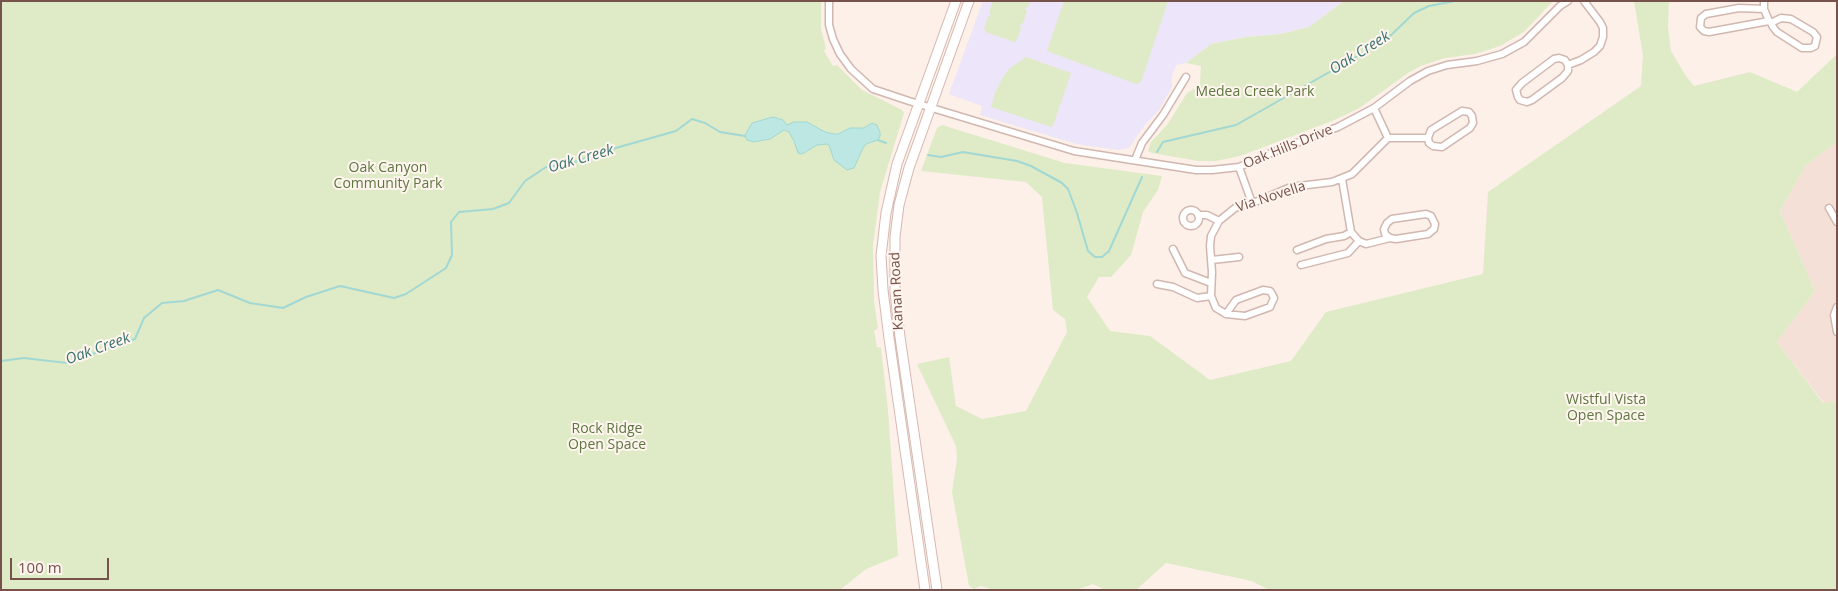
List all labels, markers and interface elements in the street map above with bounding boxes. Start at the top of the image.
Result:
water label: Oak Creek [1327,27,1393,79]
park label: Medea Creek Park [1196,84,1314,100]
street label: Oak Hills Drive [1241,121,1335,173]
water label: Oak Creek [546,141,616,177]
park label: Oak Canyon Community Park [334,160,442,192]
street label: Via Novella [1234,178,1308,216]
street label: Kanan Road [887,251,907,331]
water label: Oak Creek [63,329,133,369]
park label: Wistful Vista Open Space [1566,392,1646,424]
park label: Rock Ridge Open Space [568,421,646,454]
scale bar [12,548,111,580]
text: 100 m [18,557,62,577]

